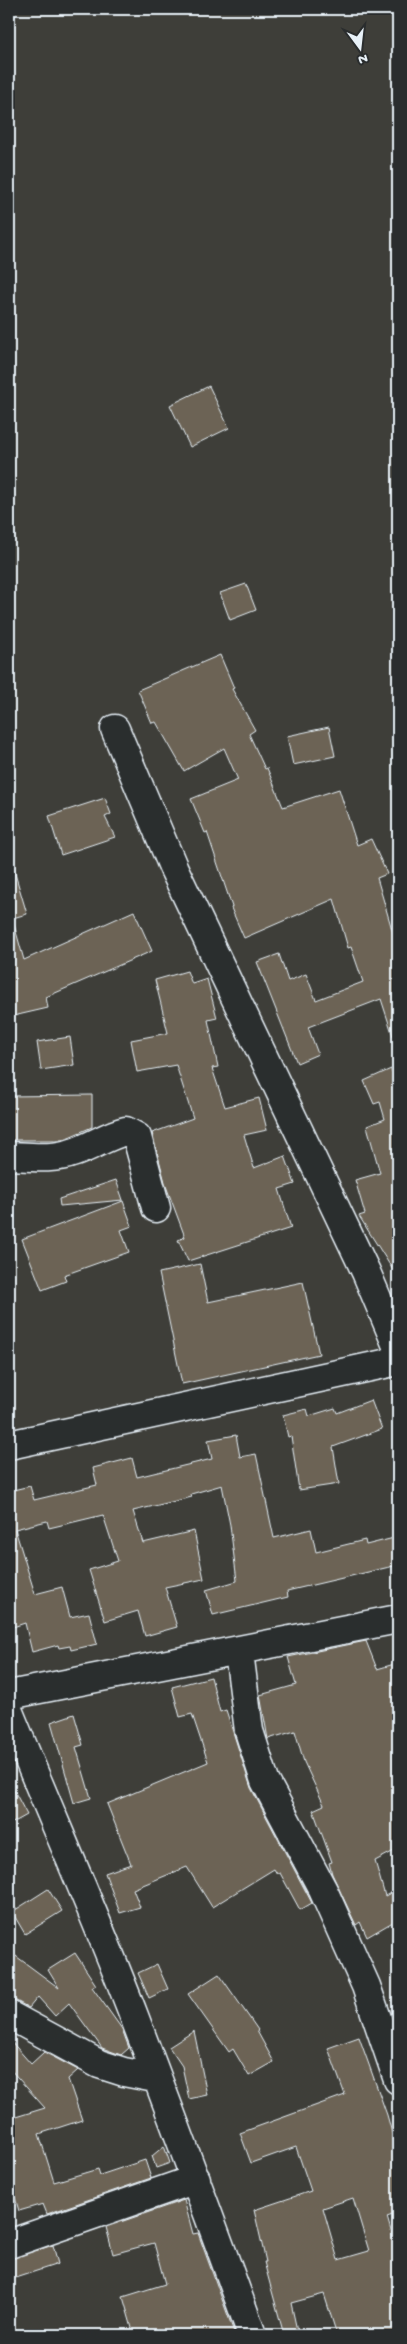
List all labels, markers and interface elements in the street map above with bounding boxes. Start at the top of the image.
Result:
north arrow [334,22,384,72]
text: N [356,49,369,68]

